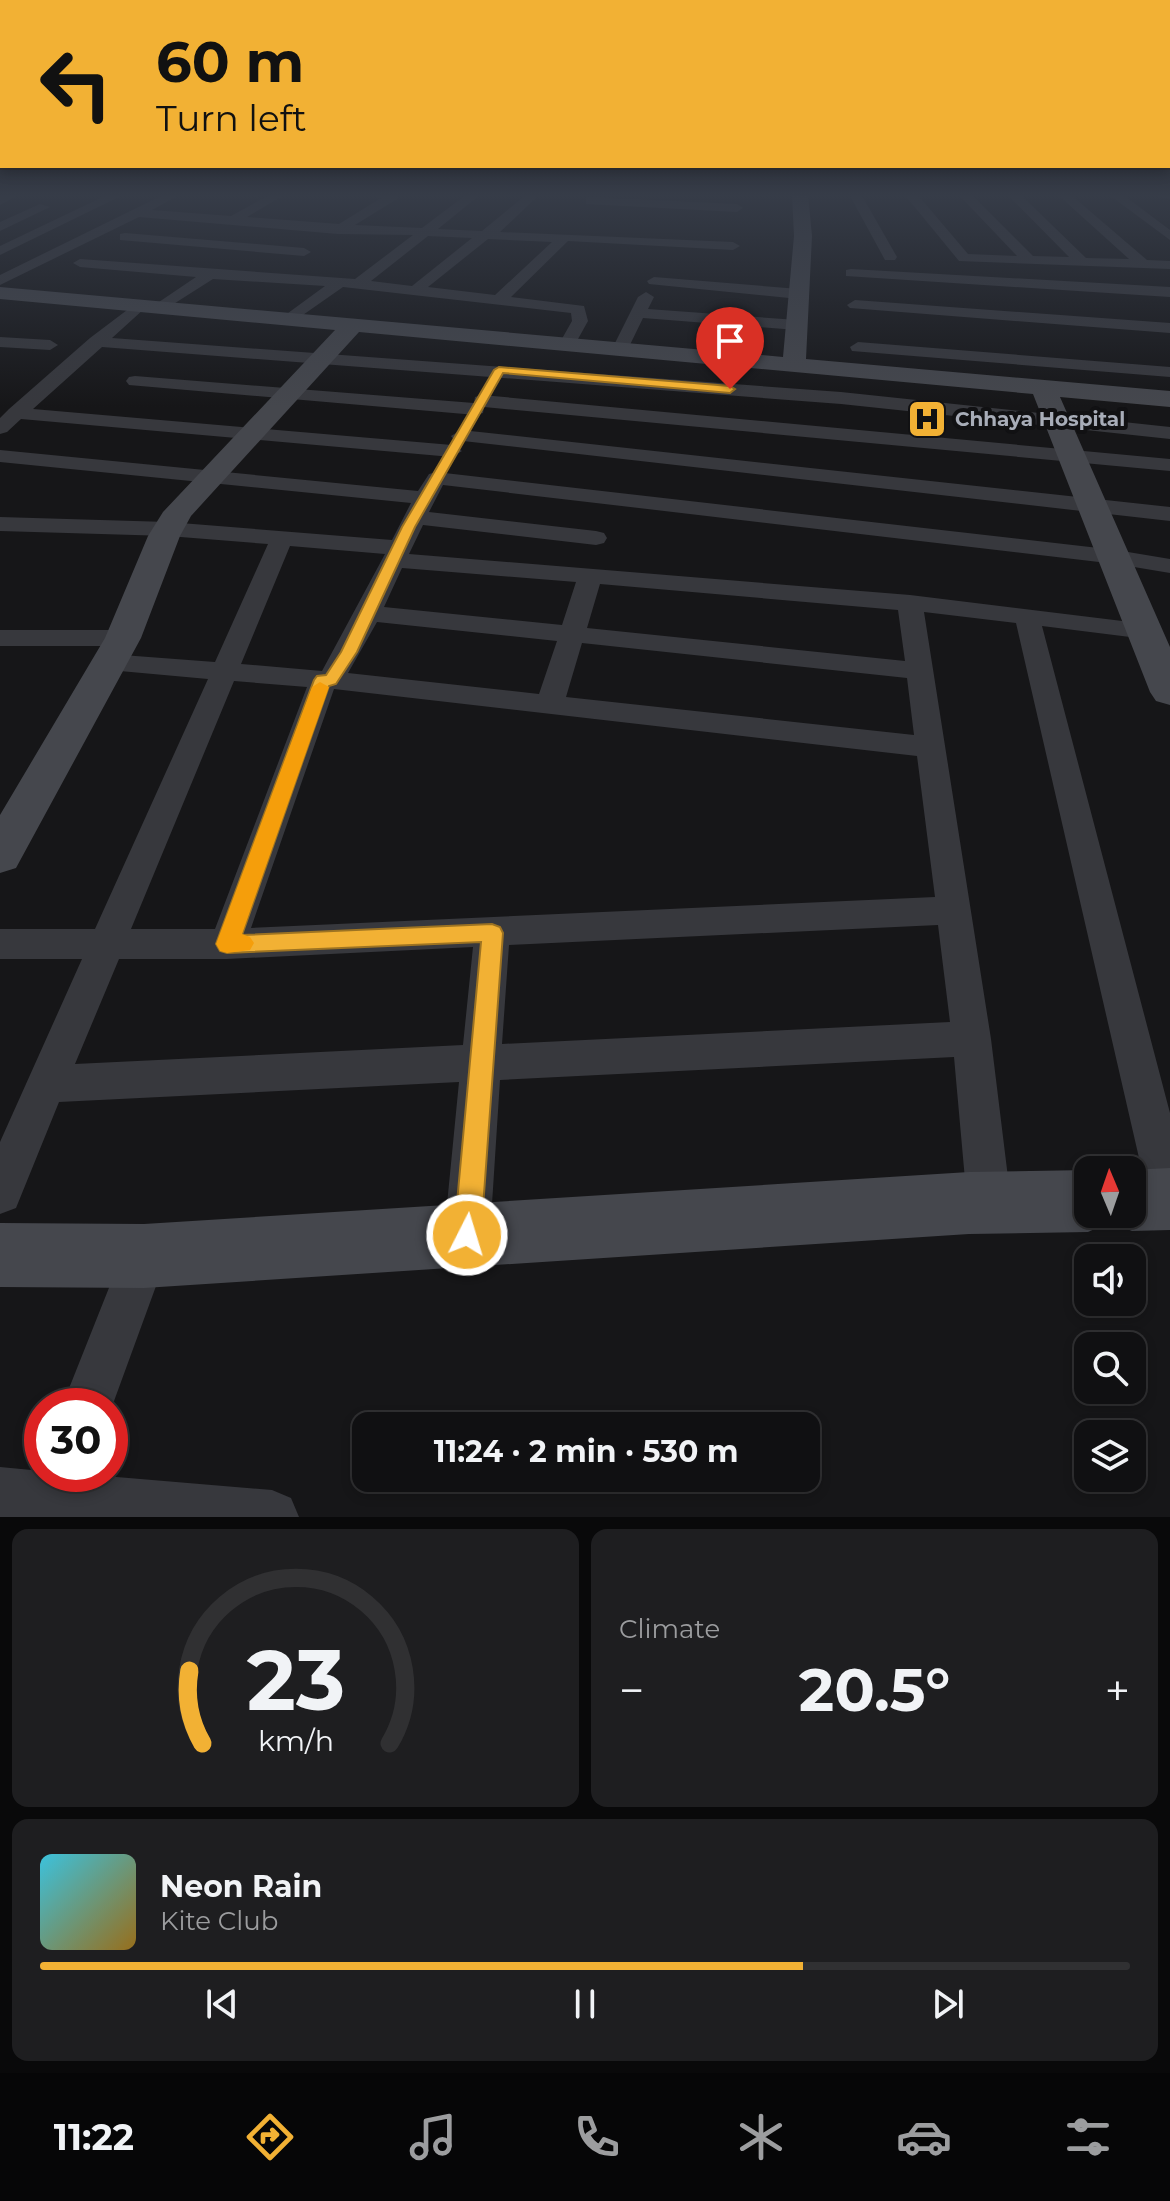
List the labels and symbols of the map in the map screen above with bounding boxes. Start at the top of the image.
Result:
pin [696,307,764,389]
hospital icon: Chhaya Hospital [906,398,948,440]
place label: Chhaya Hospital [955,407,1125,431]
north arrow [1074,1156,1146,1228]
position arrow [425,1193,509,1277]
speed limit sign: 30 [24,1388,128,1492]

